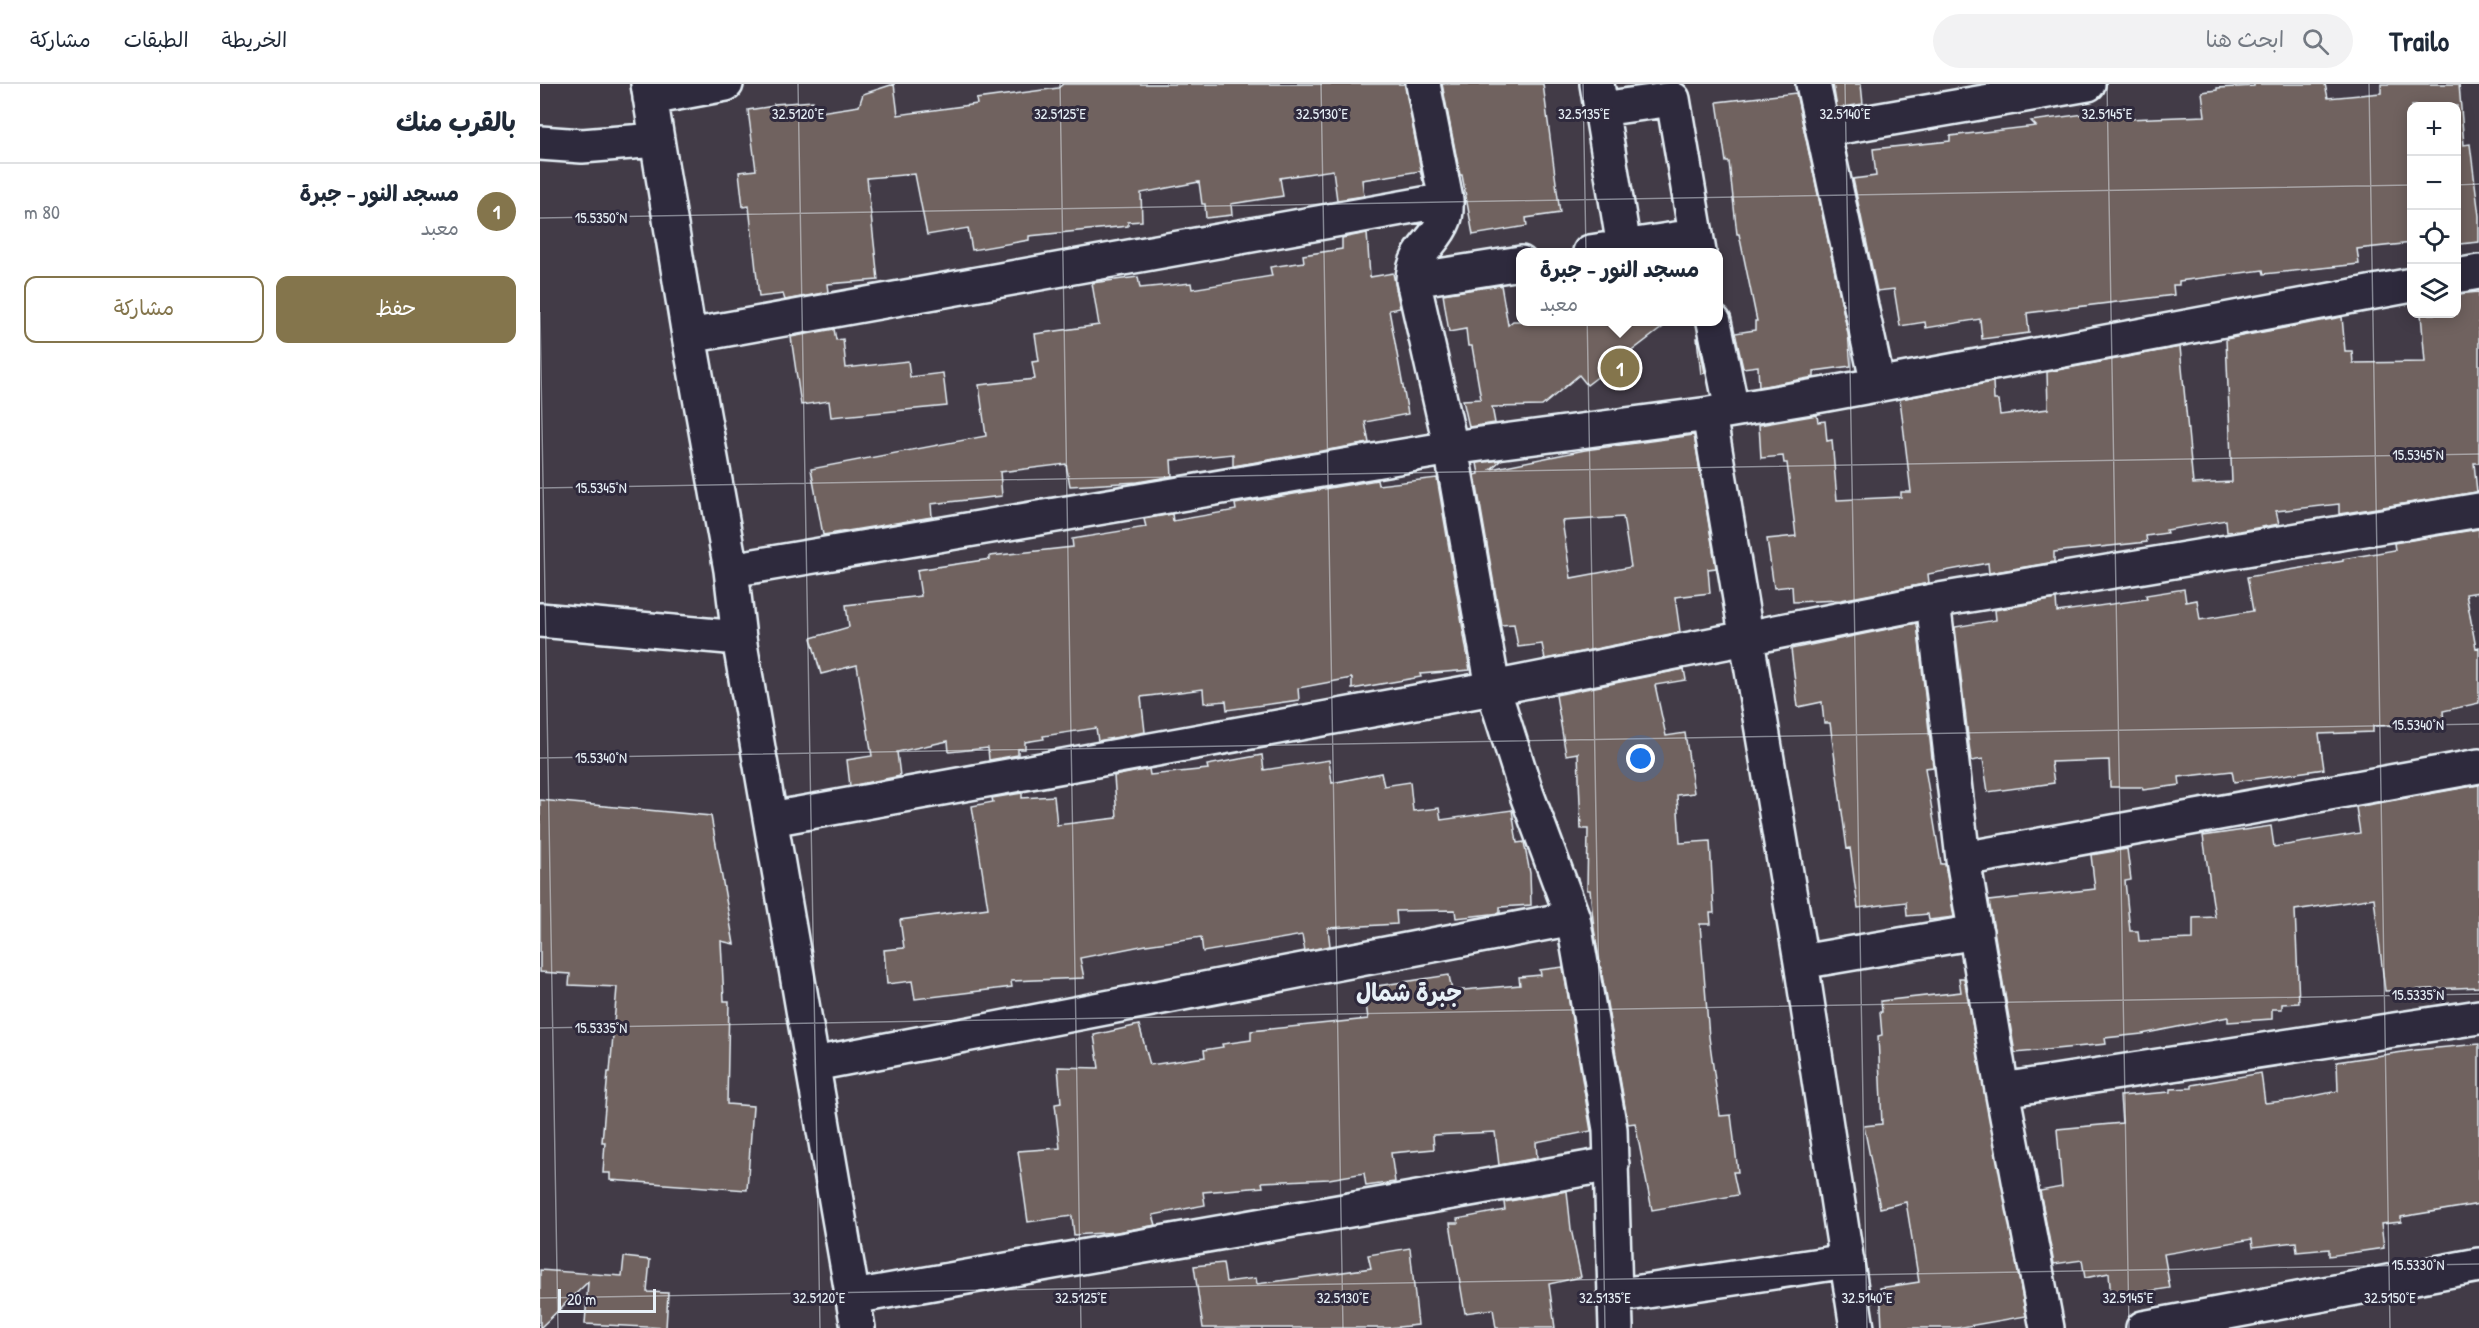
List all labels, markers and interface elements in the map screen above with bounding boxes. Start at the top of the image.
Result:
search box [1933,14,2353,68]
text: Trailo [2389,22,2449,60]
text: ابحث هنا [2206,24,2284,54]
text: مشاركة [30,25,91,54]
text: الطبقات [124,25,189,54]
text: الخريطة [222,25,287,54]
icon: search [2299,25,2332,58]
map controls [2407,102,2461,318]
button: + [2407,102,2461,156]
text: 32.5120°E [772,103,825,124]
text: 32.5125°E [1034,103,1086,124]
text: 32.5130°E [1296,103,1349,124]
text: 32.5135°E [1558,103,1610,124]
text: 32.5140°E [1819,103,1871,124]
text: 32.5145°E [2082,103,2133,124]
text: بالقرب منك [396,104,516,139]
button: − [2407,156,2461,210]
text: مسجد النور - جبرة [299,178,459,208]
text: 80 m [24,198,60,225]
text: 1 [493,198,500,225]
text: 15.5350°N [575,207,627,228]
button: locate [2407,210,2461,264]
text: معبد [421,214,459,241]
popup [1516,248,1723,326]
text: مسجد النور - جبرة [1540,254,1699,284]
button: layers [2407,264,2461,318]
button: مشاركة [24,276,264,343]
button: حفظ [276,276,516,343]
text: معبد [1540,290,1578,317]
pin: 1 [1600,346,1640,390]
text: 15.5345°N [2392,444,2444,465]
text: 15.5345°N [575,477,627,498]
text: 15.5340°N [2392,714,2444,735]
your location [1626,744,1655,773]
text: 15.5340°N [575,747,627,768]
district label: جبرة شمال [1356,976,1462,1008]
text: 15.5335°N [2392,984,2444,1005]
text: 15.5335°N [575,1017,627,1038]
text: 15.5330°N [2392,1254,2445,1275]
scale bar [558,1286,656,1314]
text: 32.5120°E [793,1287,846,1308]
text: 32.5125°E [1055,1287,1107,1308]
text: 32.5130°E [1317,1287,1370,1308]
text: 32.5135°E [1579,1287,1631,1308]
text: 32.5140°E [1841,1287,1893,1308]
text: 32.5145°E [2103,1287,2154,1308]
text: 32.5150°E [2364,1287,2416,1308]
text: 20 m [567,1288,596,1310]

